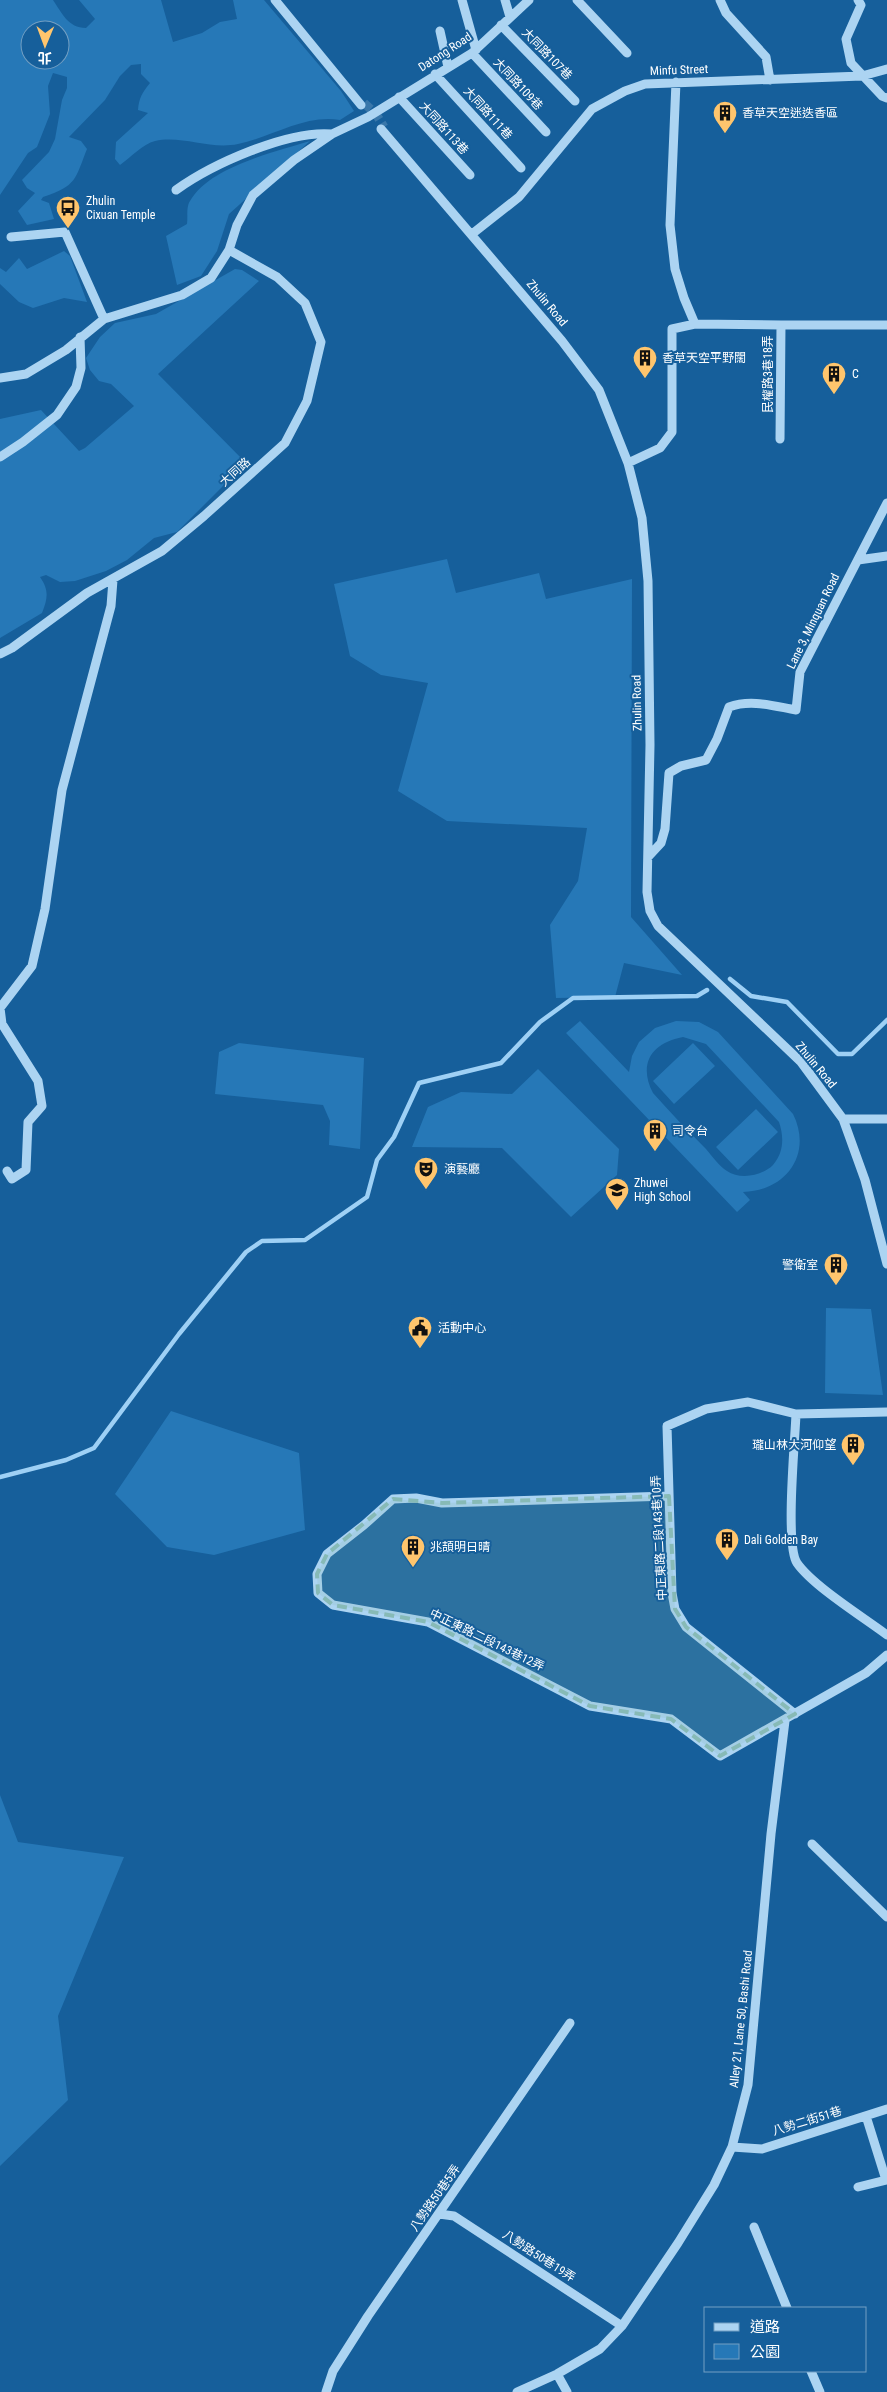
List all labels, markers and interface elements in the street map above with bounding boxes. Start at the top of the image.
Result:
north arrow [20,20,70,70]
street label: 大同路107巷 [519,25,575,83]
street label: Datong Road [416,30,474,74]
text: 北 [38,50,52,66]
street label: 大同路109巷 [490,55,546,113]
street label: Minfu Street [650,62,709,78]
street label: 大同路111巷 [461,84,515,142]
street label: 大同路113巷 [417,99,471,157]
building icon: 香草天空迷迭香區 [712,100,738,134]
place label: 香草天空迷迭香區 [742,106,838,120]
place label: Zhulin Cixuan Temple [86,194,156,222]
bus stop icon: Zhulin Cixuan Temple [55,195,81,229]
street label: Zhulin Road [524,277,570,329]
street label: 民權路3巷18弄 [761,335,775,413]
building icon: 香草天空平野闊 [632,345,658,379]
place label: 香草天空平野闊 [662,351,746,365]
building icon: C [821,361,847,395]
place label: C [852,367,859,381]
street label: 大同路 [217,455,253,489]
street label: Lane 3, Minquan Road [784,571,842,671]
street label: Zhulin Road [630,675,644,731]
street label: Zhulin Road [793,1039,839,1091]
building icon: 司令台 [642,1118,668,1152]
place label: 司令台 [672,1124,708,1138]
theatre icon: 演藝廳 [413,1156,439,1190]
place label: 演藝廳 [444,1162,480,1176]
place label: Zhuwei High School [634,1176,691,1204]
school or university icon: Zhuwei High School [604,1177,630,1211]
building icon: 警衛室 [823,1252,849,1286]
place label: 警衛室 [782,1258,818,1272]
public building icon: 活動中心 [407,1315,433,1349]
place label: 活動中心 [438,1321,486,1335]
building icon: 瓏山林大河仰望 [840,1432,866,1466]
place label: 瓏山林大河仰望 [752,1438,836,1452]
street label: 中正東路二段143巷10弄 [649,1475,669,1601]
building icon: Dali Golden Bay [714,1527,740,1561]
place label: Dali Golden Bay [744,1533,818,1547]
building icon: 兆頡明日晴 [400,1534,426,1568]
place label: 兆頡明日晴 [430,1540,490,1554]
street label: 中正東路二段143巷12弄 [427,1606,547,1674]
street label: Alley 21, Lane 50, Bashi Road [727,1949,755,2089]
street label: 八勢二街51巷 [771,2104,843,2138]
street label: 八勢路50巷5弄 [407,2162,463,2234]
street label: 八勢路50巷19弄 [500,2227,578,2285]
legend [704,2307,867,2372]
text: 道路 [750,2318,780,2336]
text: 公園 [750,2343,780,2361]

